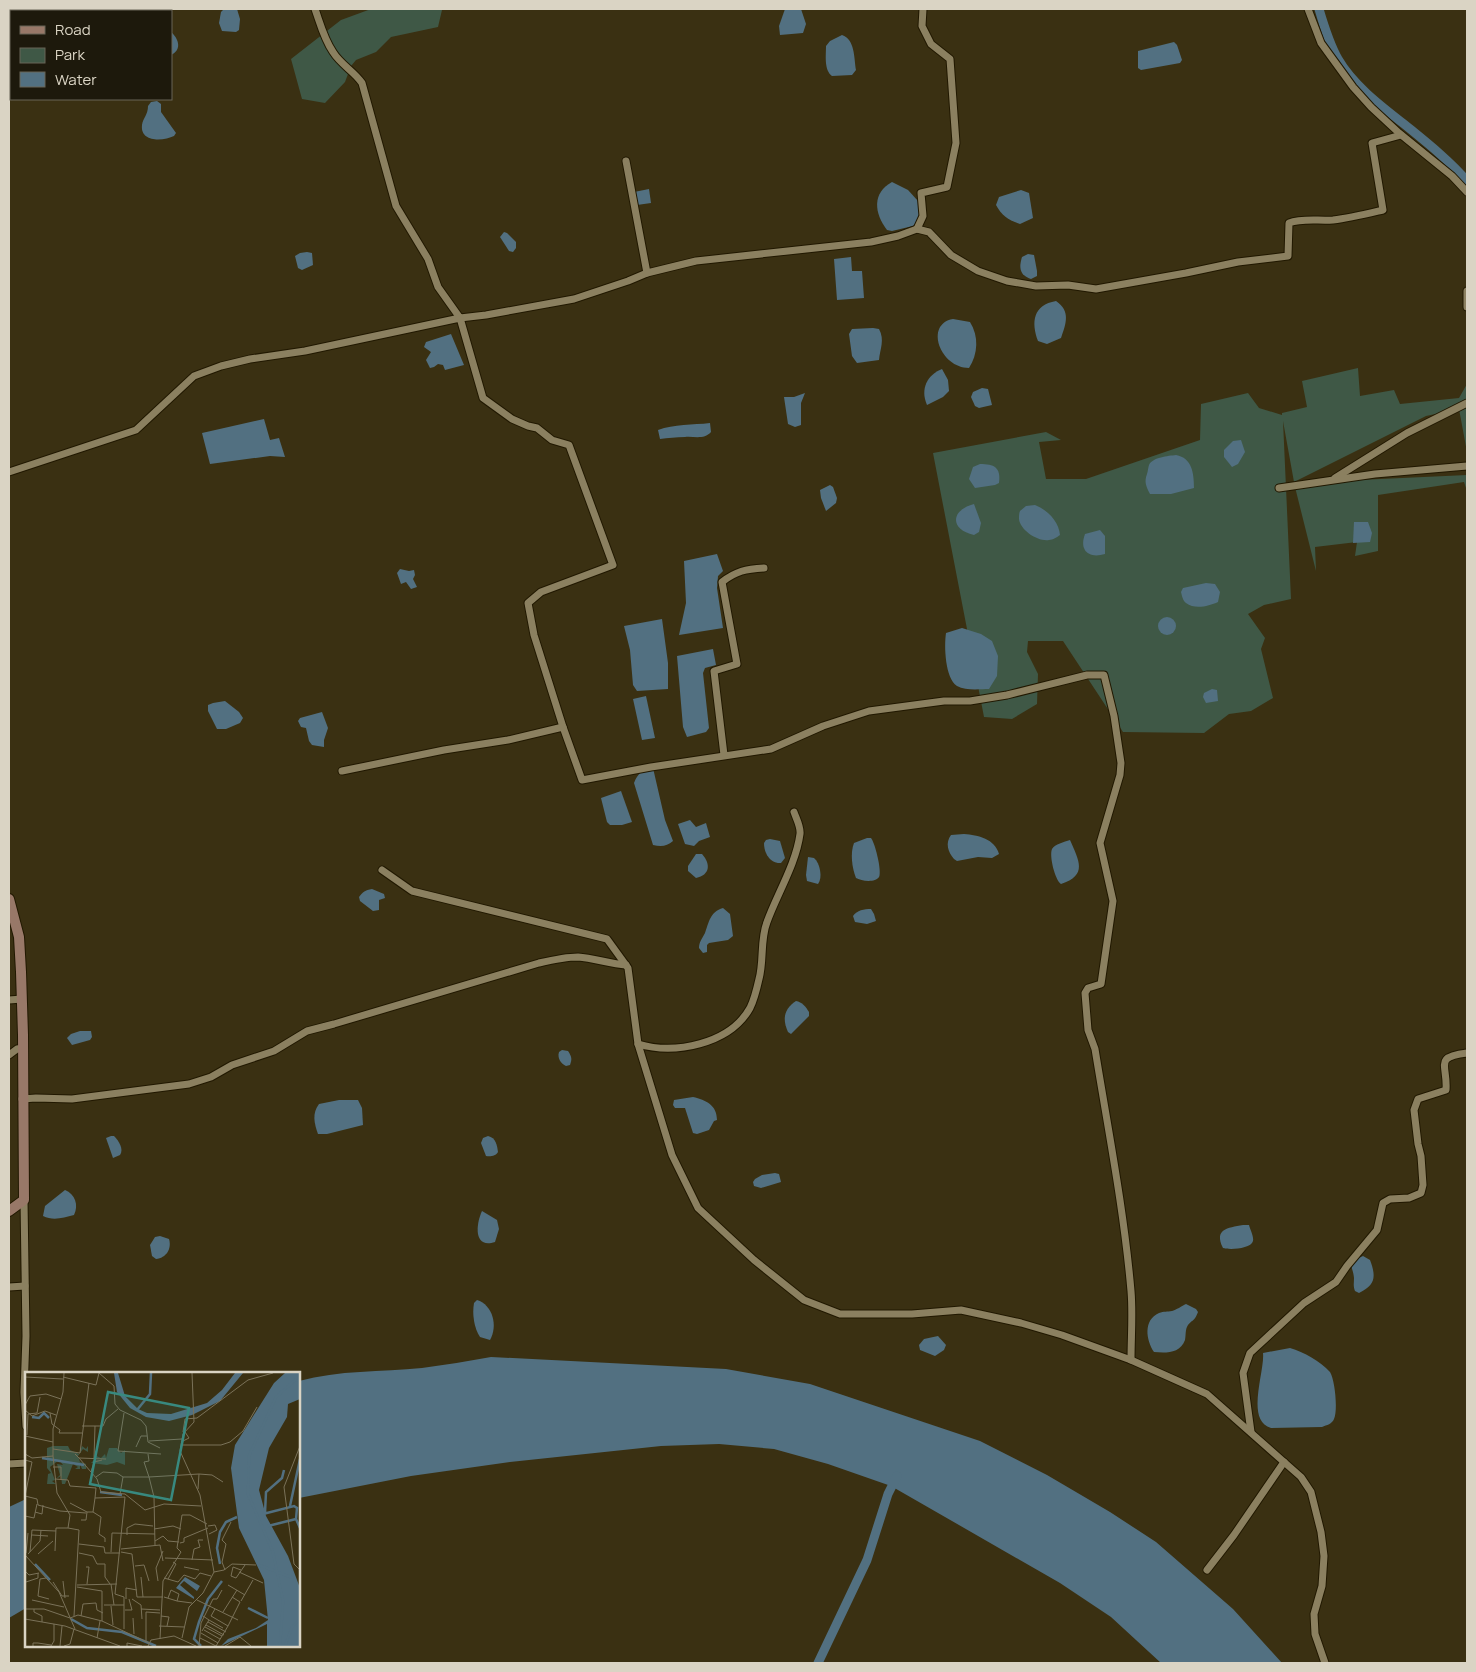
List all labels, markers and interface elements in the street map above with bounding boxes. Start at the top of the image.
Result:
legend [10,10,172,100]
text: Road [55,19,91,40]
text: Park [55,44,85,65]
text: Water [55,69,97,90]
inset map [25,1372,300,1647]

